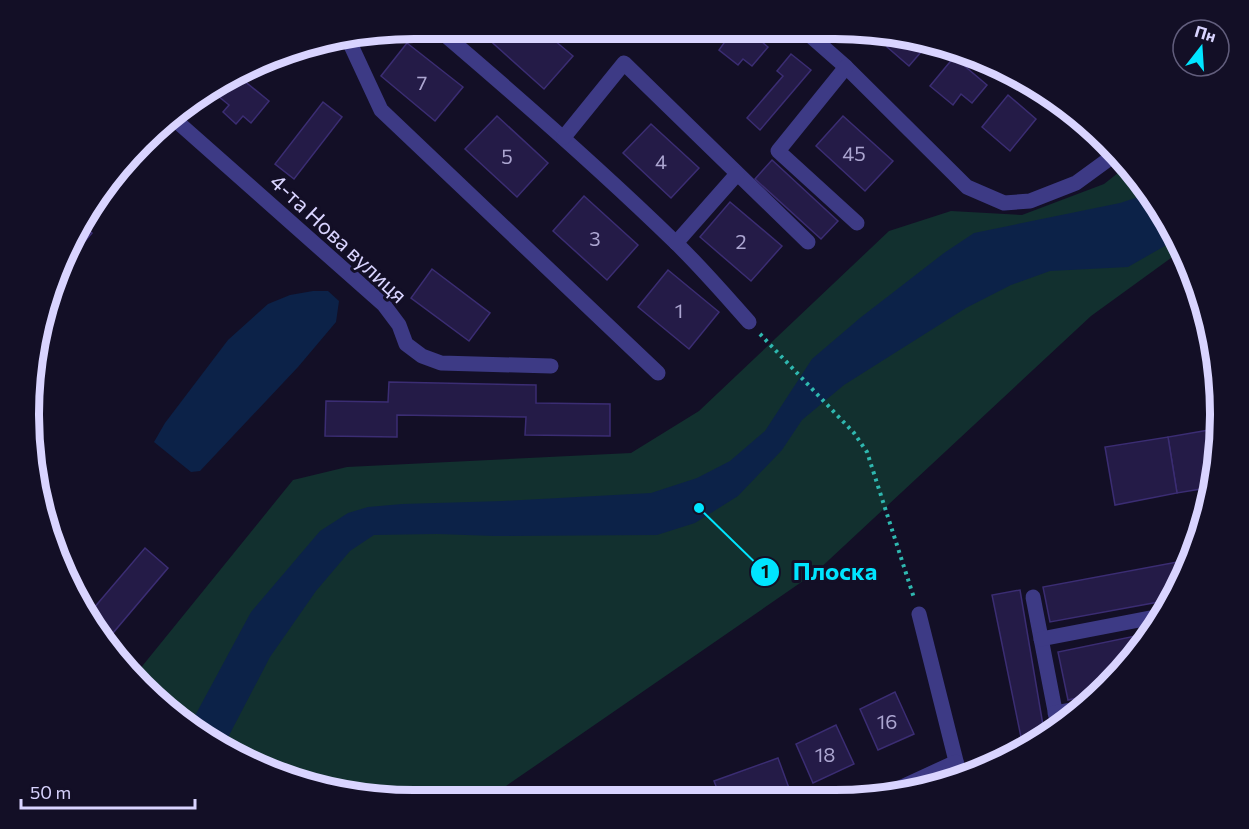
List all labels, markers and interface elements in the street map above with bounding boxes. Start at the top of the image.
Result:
north arrow [1171,18,1231,78]
text: Пн [1193,21,1218,45]
house number: 7 [417,70,427,94]
house number: 45 [842,141,866,165]
house number: 5 [501,144,513,168]
house number: 4 [655,149,667,173]
street label: 4-та Нова вулиця [265,168,413,308]
house number: 3 [589,226,601,250]
house number: 2 [735,229,747,253]
house number: 1 [675,298,683,322]
callout: Плоска [750,551,889,593]
text: Плоска [793,556,877,585]
text: 1 [761,560,769,582]
house number: 16 [877,709,897,733]
house number: 18 [815,742,835,766]
scale bar [21,772,195,810]
text: 50 m [30,781,71,803]

